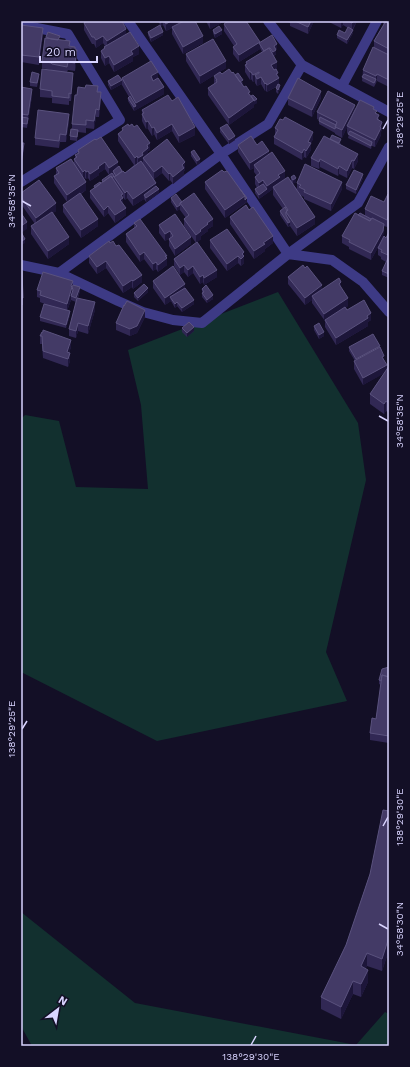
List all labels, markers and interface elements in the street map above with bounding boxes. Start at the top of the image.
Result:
scale bar [40,38,97,64]
text: 20 m [46,45,76,59]
text: 138°29'25"E [394,92,405,148]
text: 34°58'35"N [6,174,17,228]
text: 34°58'35"N [394,394,405,448]
text: 138°29'25"E [6,701,17,757]
text: 138°29'30"E [394,788,405,846]
text: 34°58'30"N [394,902,405,956]
north arrow [38,989,78,1029]
text: N [56,993,70,1009]
text: 138°29'30"E [222,1051,280,1062]

